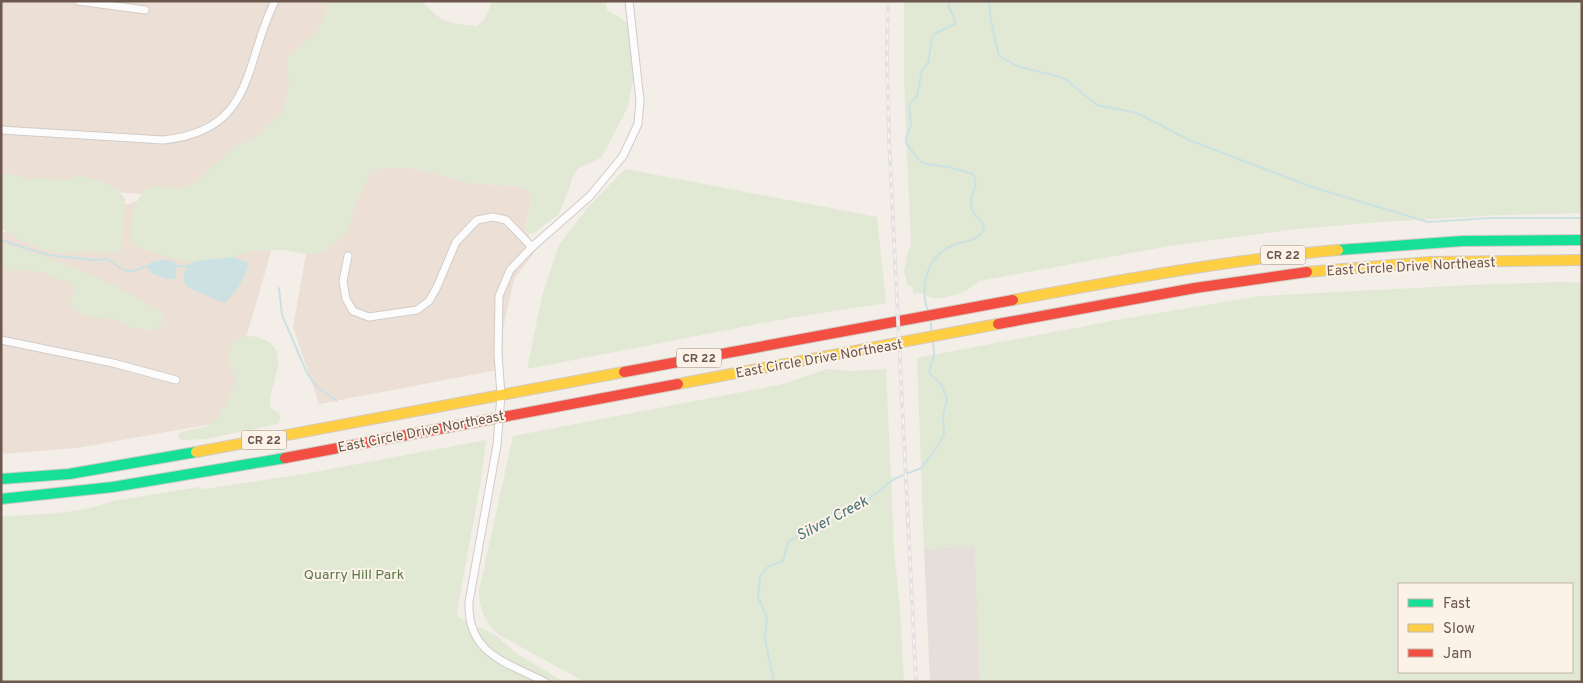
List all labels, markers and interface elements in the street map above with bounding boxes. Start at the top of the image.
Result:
road number: CR 22 [1260,246,1306,264]
street label: East Circle Drive Northeast [1326,255,1496,280]
street label: East Circle Drive Northeast [734,336,904,383]
road number: CR 22 [676,348,722,368]
street label: East Circle Drive Northeast [337,408,506,457]
road number: CR 22 [242,430,286,450]
water label: Silver Creek [794,492,872,546]
park label: Quarry Hill Park [304,567,404,584]
legend [1398,583,1573,673]
text: Fast [1443,595,1471,614]
text: Slow [1443,620,1475,639]
text: Jam [1443,645,1472,664]

